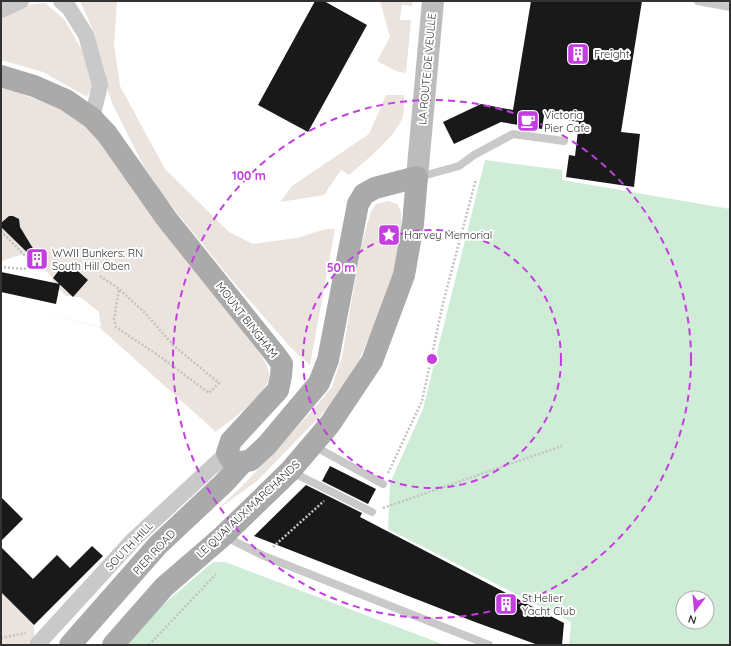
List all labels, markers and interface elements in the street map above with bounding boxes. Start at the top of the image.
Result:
street label: LA ROUTE DE VEULLE [415,13,439,125]
building icon: Freight [565,41,591,67]
place label: Freight [594,47,630,61]
cafe icon: Victoria Pier Cafe [515,108,541,134]
place label: Victoria Pier Cafe [544,108,590,135]
text: 100 m [232,168,266,183]
place icon: Harvey Memorial [376,222,402,248]
place label: Harvey Memorial [404,228,492,242]
building icon: WWII Bunkers: RN South Hill Oben [24,246,50,272]
place label: WWII Bunkers: RN South Hill Oben [52,246,143,273]
text: 50 m [327,260,355,275]
street label: MOUNT BINGHAM [213,279,281,361]
centre of rings [425,352,439,366]
street label: LE QUAI AUX MARCHANDS [193,457,303,561]
street label: SOUTH HILL [102,519,156,573]
street label: PIER ROAD [130,526,178,577]
north arrow [675,590,715,630]
building icon: St.Helier Yacht Club [493,591,519,617]
place label: St.Helier Yacht Club [522,591,576,618]
text: N [686,612,698,627]

